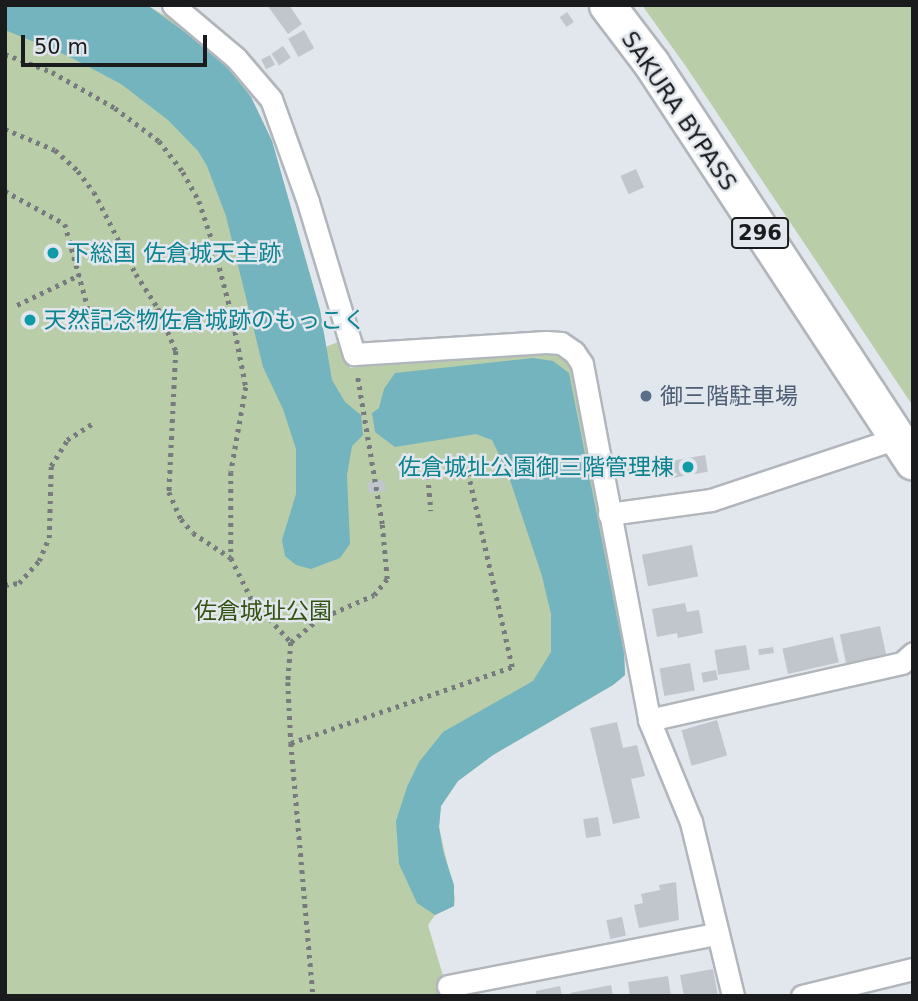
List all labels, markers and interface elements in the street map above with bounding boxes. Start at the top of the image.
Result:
scale bar [24,21,210,65]
street label: SAKURA BYPASS [616,26,742,196]
text: 50 m [34,35,88,59]
road number: 296 [730,216,790,250]
place label: 下総国 佐倉城天主跡 [67,239,281,267]
marker: 下総国 佐倉城天主跡 [45,245,61,261]
place label: 天然記念物佐倉城跡のもっこく [44,306,366,334]
marker: 天然記念物佐倉城跡のもっこく [22,312,38,328]
place label: 御三階駐車場 [660,382,798,410]
marker: 御三階駐車場 [638,388,654,404]
place label: 佐倉城址公園御三階管理棟 [398,453,674,481]
marker: 佐倉城址公園御三階管理棟 [680,459,696,475]
park label: 佐倉城址公園 [194,597,332,625]

